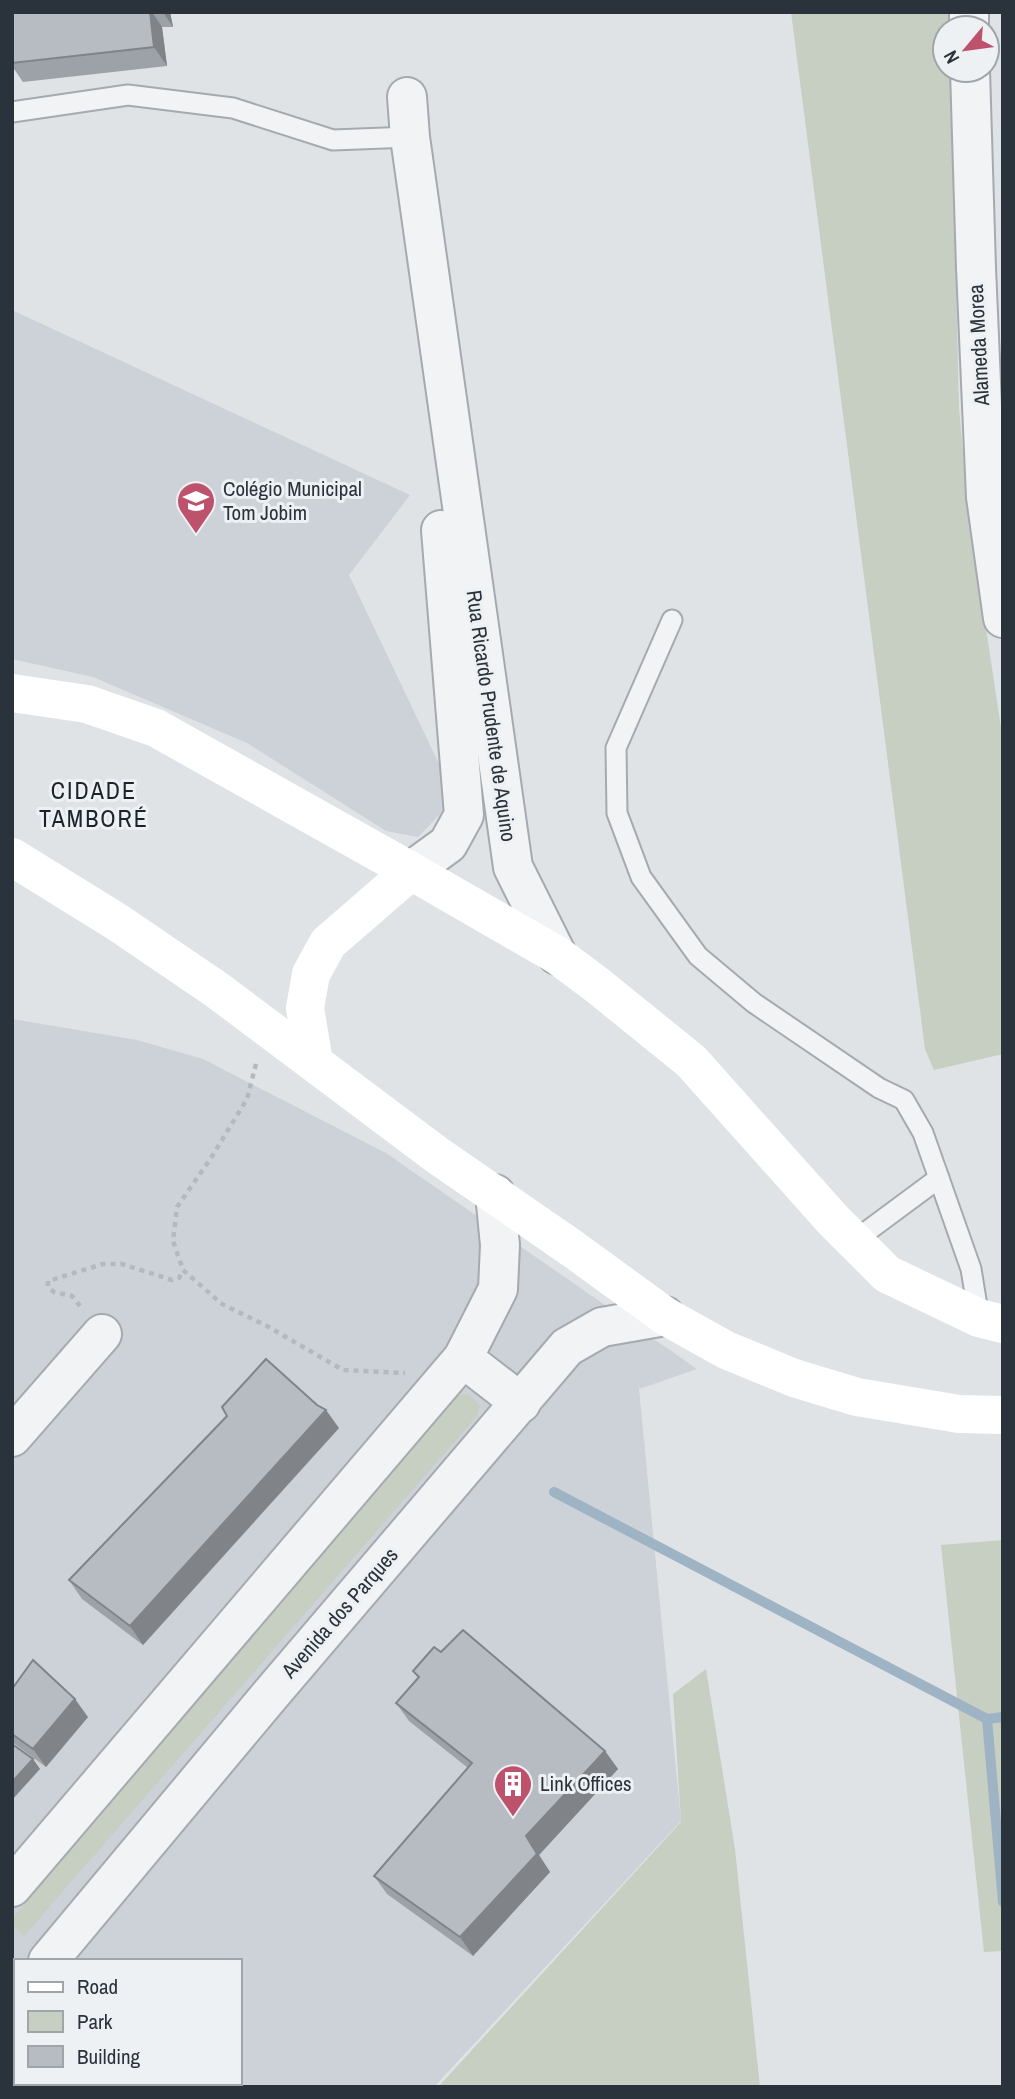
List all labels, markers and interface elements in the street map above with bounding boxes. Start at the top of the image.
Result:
north arrow [931,14,1001,84]
text: N [937,46,965,68]
street label: Alameda Morea [961,283,996,407]
place label: Colégio Municipal Tom Jobim [223,474,362,527]
school or university icon: Colégio Municipal Tom Jobim [175,480,217,535]
street label: Rua Ricardo Prudente de Aquino [459,588,524,844]
district label: CIDADE TAMBORÉ [39,774,149,834]
street label: Avenida dos Parques [274,1541,404,1685]
building icon: Link Offices [492,1763,534,1818]
place label: Link Offices [540,1769,632,1798]
legend [14,1959,242,2085]
text: Road [77,1972,118,2001]
text: Park [77,2007,113,2036]
text: Building [77,2042,141,2071]

